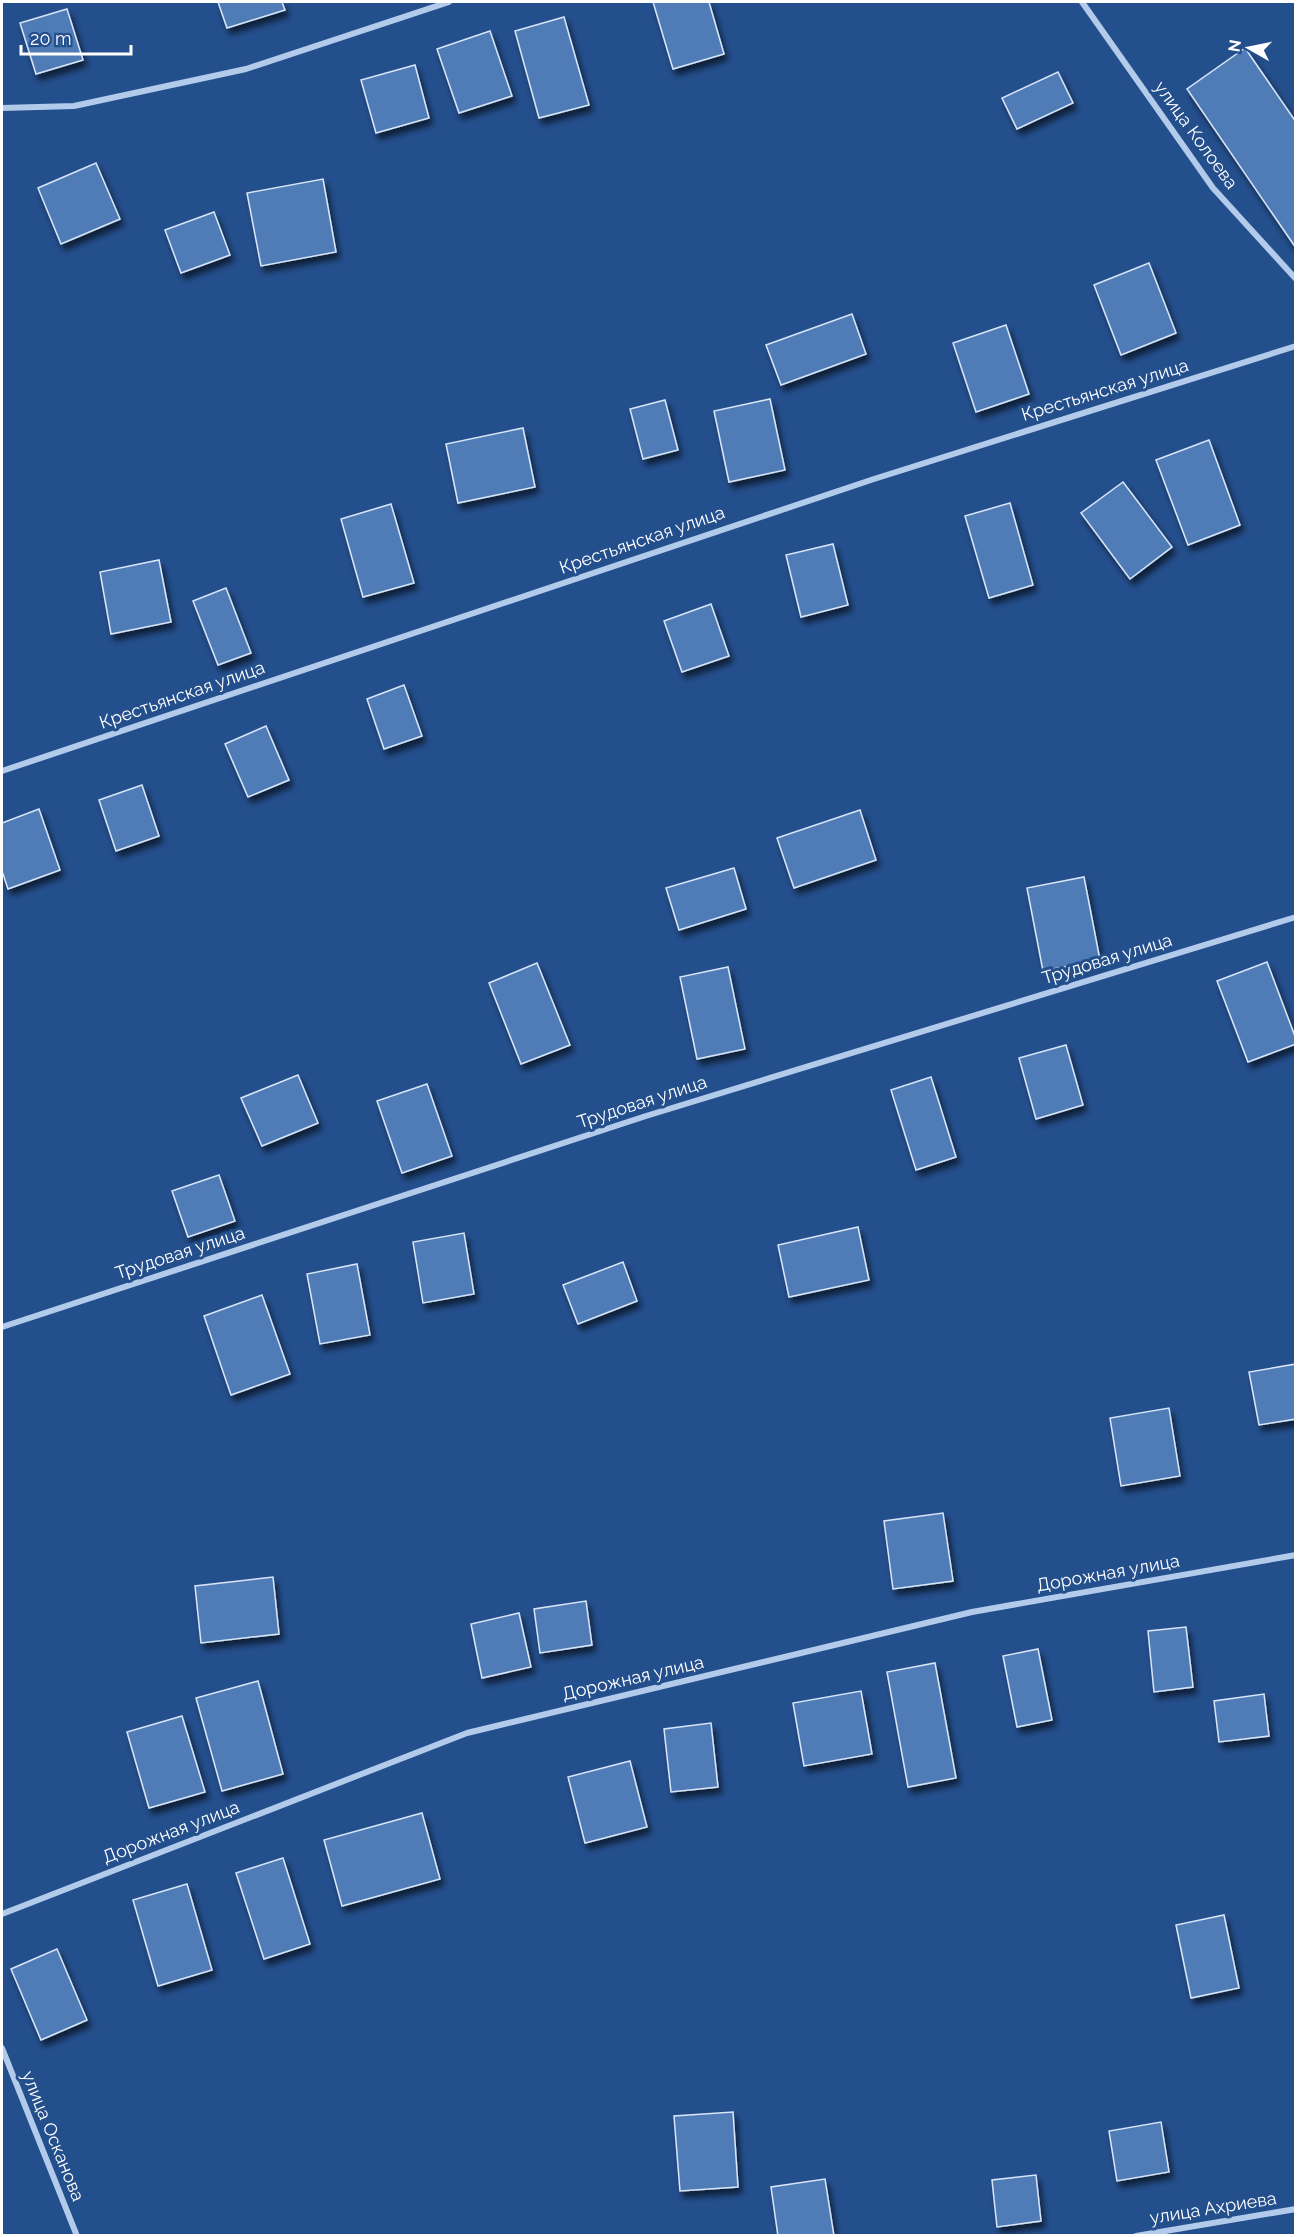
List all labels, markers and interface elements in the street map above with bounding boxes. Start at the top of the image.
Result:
scale bar [21,18,130,56]
north arrow [1219,18,1279,78]
text: 20 m [30,28,72,49]
text: N [1224,38,1245,53]
street label: улица Колоева [1150,77,1243,193]
street label: Крестьянская улица [1019,354,1191,425]
street label: Крестьянская улица [556,501,727,578]
street label: Крестьянская улица [96,656,267,733]
street label: Трудовая улица [1039,929,1174,988]
street label: Трудовая улица [574,1071,709,1132]
street label: Трудовая улица [112,1222,247,1283]
street label: Дорожная улица [1035,1550,1181,1595]
street label: Дорожная улица [560,1651,706,1704]
street label: Дорожная улица [99,1796,242,1867]
street label: улица Осканова [18,2068,89,2204]
street label: улица Ахриева [1148,2187,1278,2228]

